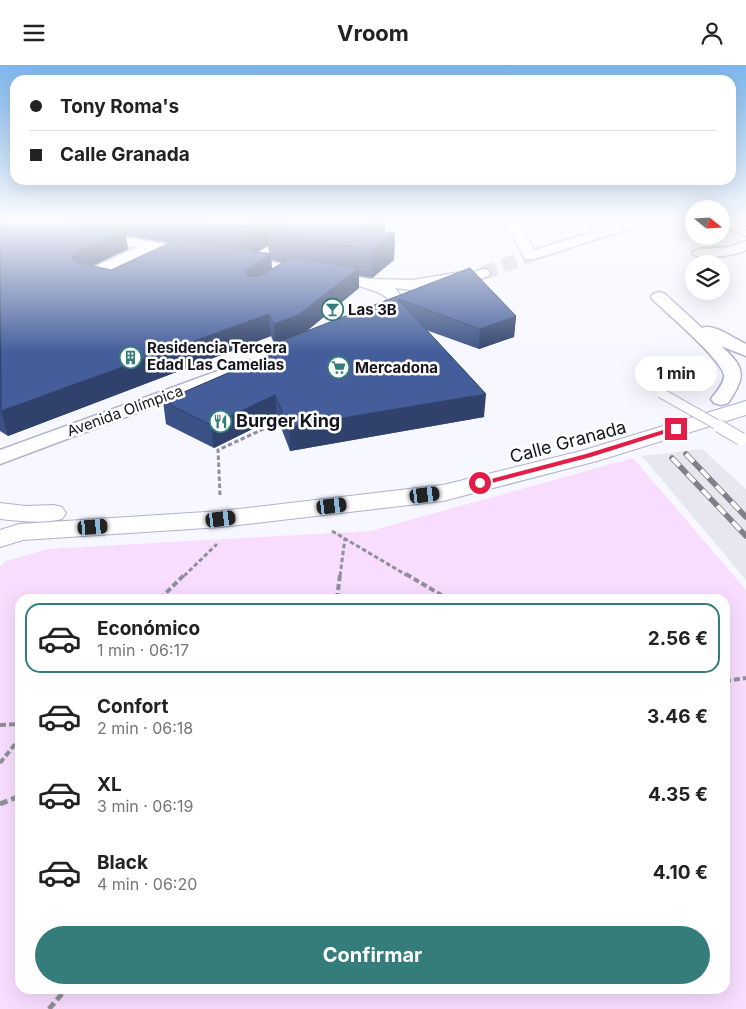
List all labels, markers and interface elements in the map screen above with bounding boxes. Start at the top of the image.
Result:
icon: menu [20,19,48,47]
icon: person [698,19,726,47]
text: Vroom [337,20,409,46]
text: Tony Roma's [60,95,179,118]
text: Calle Granada [60,143,190,166]
north arrow [685,200,730,245]
map controls [685,200,730,300]
button: layers [685,255,730,300]
bar icon: Las 3B [320,298,344,322]
place label: Las 3B [348,300,397,319]
place label: Residencia Tercera Edad Las Camelias [147,338,287,374]
building icon: Residencia Tercera Edad Las Camelias [119,345,143,369]
supermarket icon: Mercadona [327,356,351,380]
callout: 1 min [635,357,717,391]
place label: Mercadona [355,358,438,377]
text: 1 min [656,363,696,383]
street label: Avenida Olímpica [64,381,186,440]
restaurant icon: Burger King [208,409,232,433]
place label: Burger King [236,410,340,431]
street label: Calle Granada [507,416,628,467]
route end [665,418,687,440]
route start [469,472,491,494]
car [409,486,440,504]
car [316,497,347,515]
car [205,510,236,528]
car [77,518,108,536]
icon: car [37,616,82,661]
text: Económico [97,617,200,640]
text: 2.56 € [648,627,708,650]
text: 1 min · 06:17 [97,640,189,660]
icon: car [37,694,82,739]
text: Confort [97,695,168,718]
text: 3.46 € [647,705,708,728]
text: 2 min · 06:18 [97,718,193,738]
icon: car [37,772,82,817]
text: XL [97,773,122,796]
text: 4.35 € [648,783,708,806]
text: 3 min · 06:19 [97,796,193,816]
icon: car [37,850,82,895]
text: Black [97,851,148,874]
text: 4.10 € [653,861,708,884]
text: 4 min · 06:20 [97,874,197,894]
button: Confirmar [35,926,710,984]

